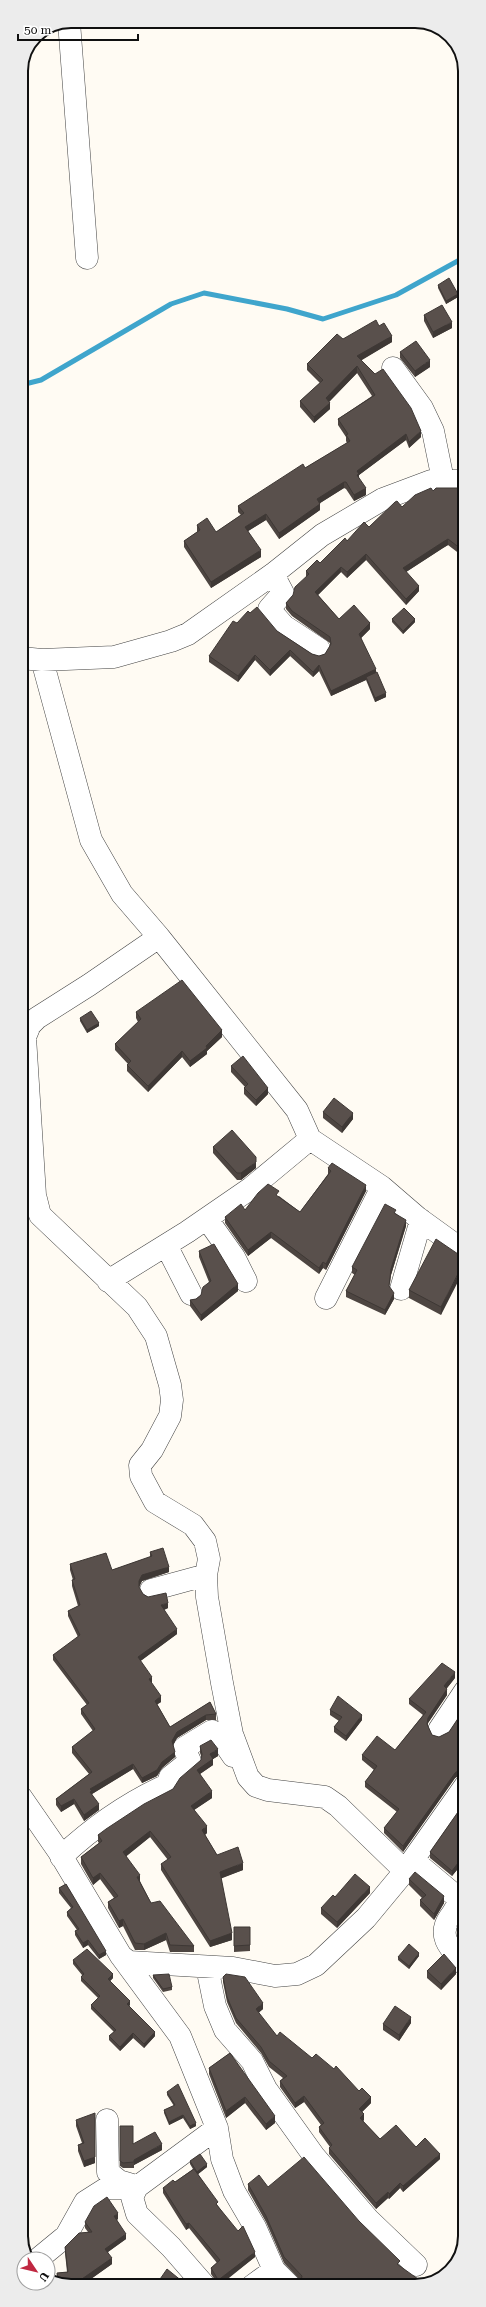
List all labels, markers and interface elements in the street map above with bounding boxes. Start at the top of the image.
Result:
scale bar [18,16,138,42]
text: 50 m [24,23,51,37]
north arrow [16,2251,56,2291]
text: U [36,2269,52,2284]

